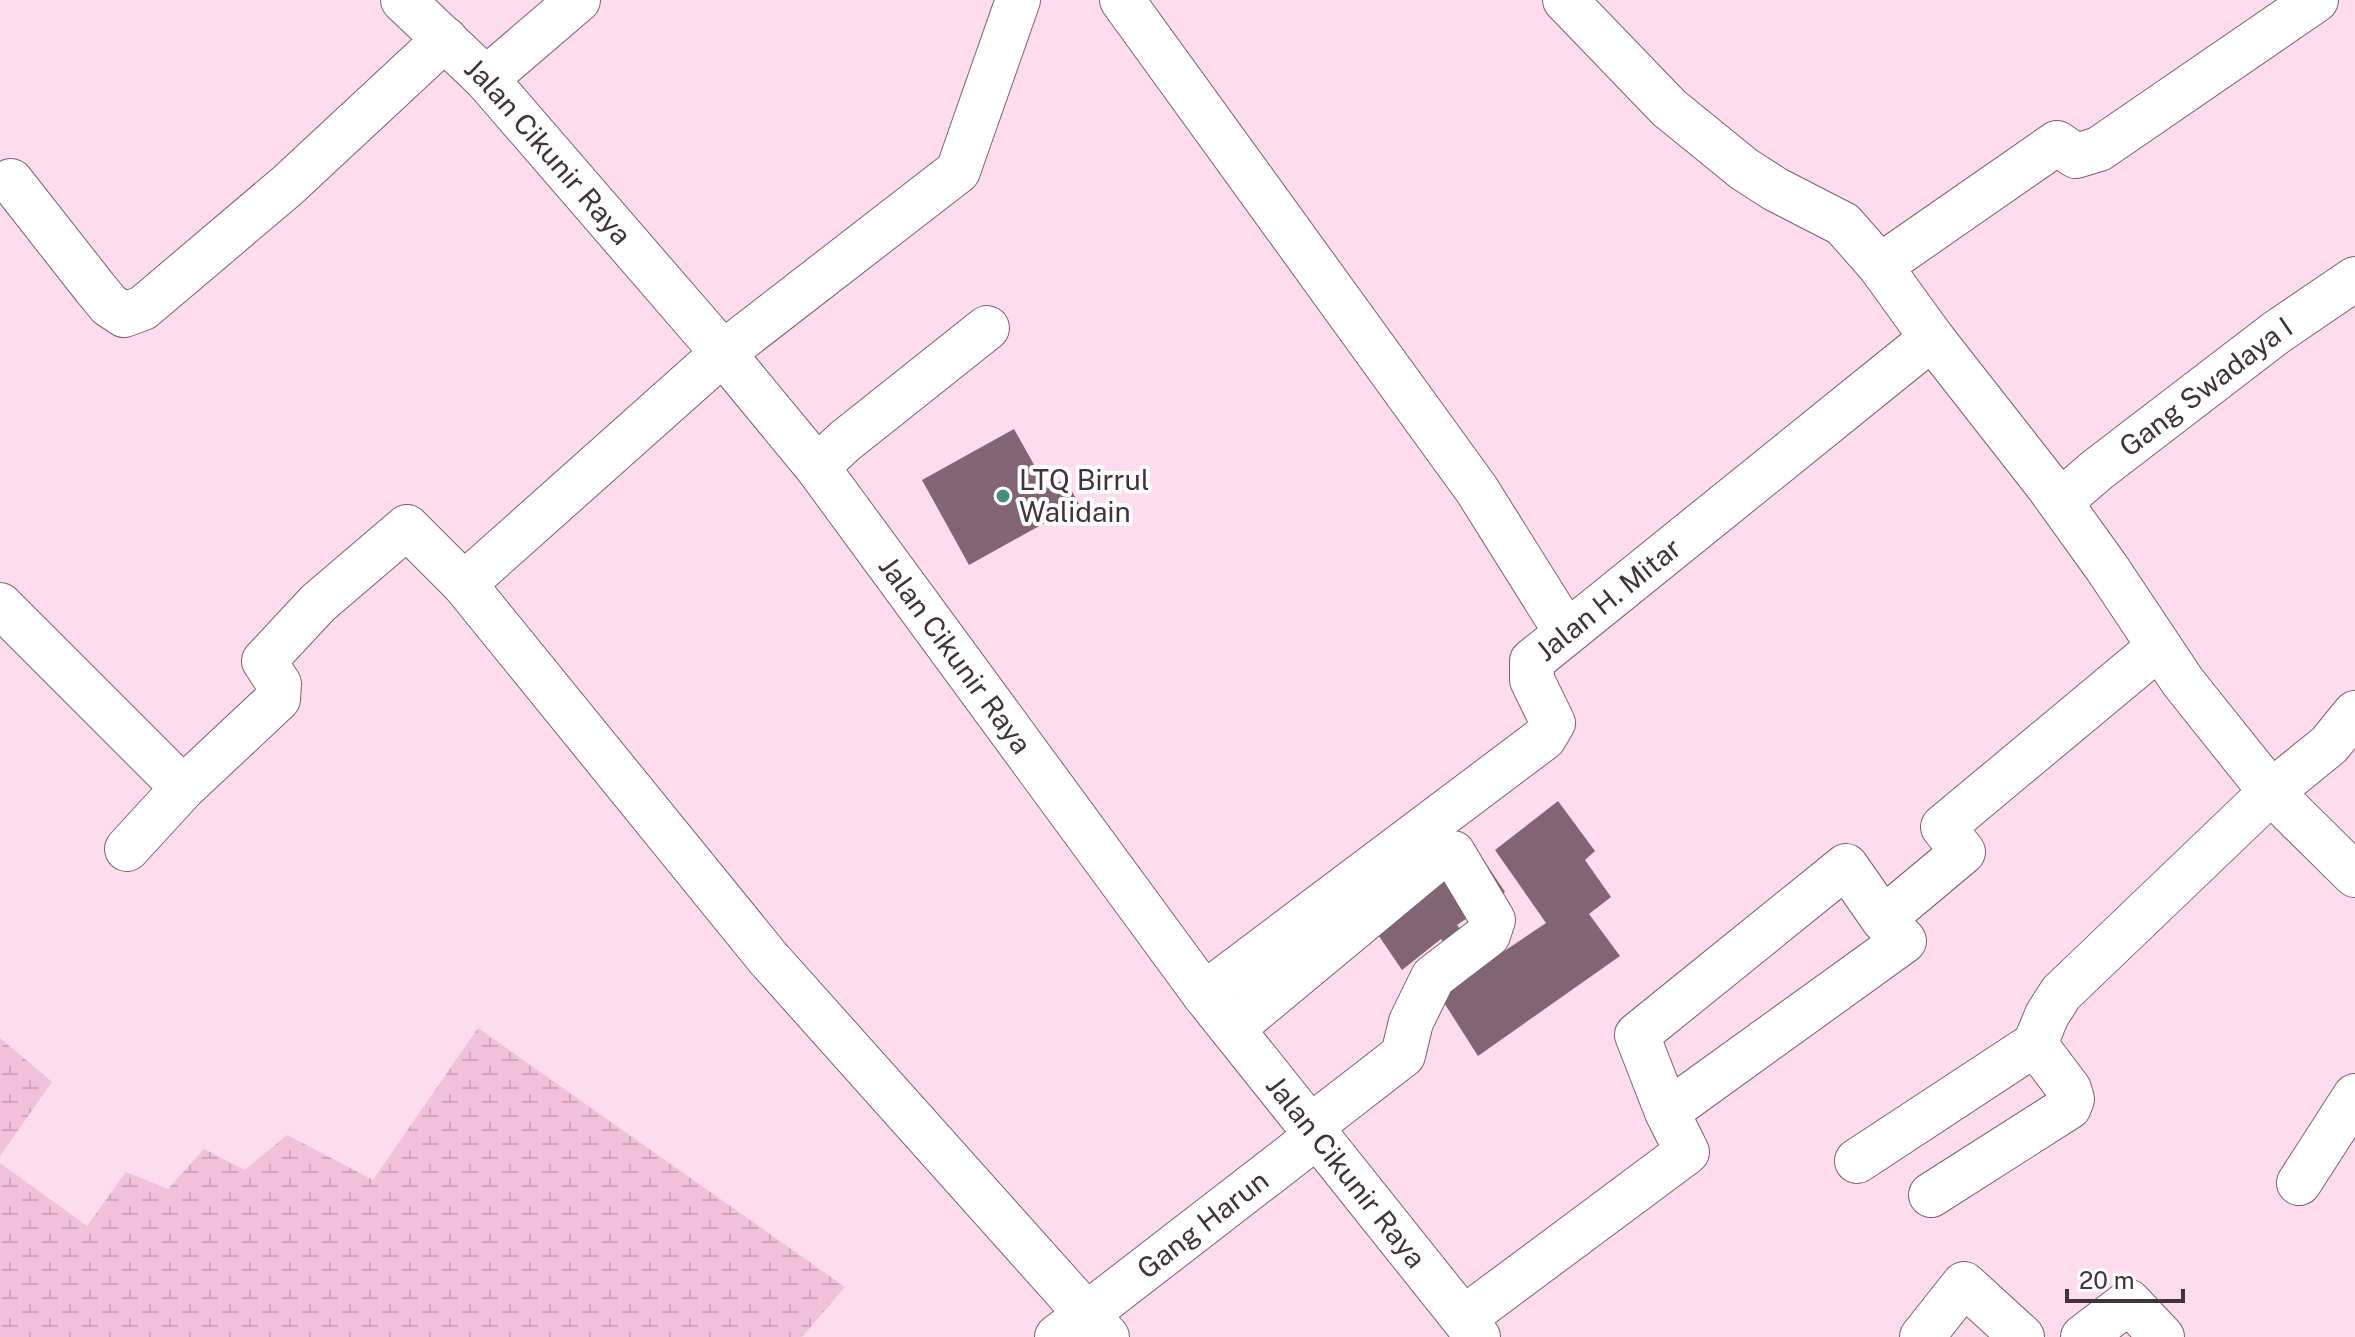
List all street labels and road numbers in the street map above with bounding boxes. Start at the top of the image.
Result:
street label: Jalan Cikunir Raya [458,51,639,251]
street label: Gang Swadaya I [2113,310,2298,463]
street label: Jalan H. Mitar [1529,531,1687,667]
street label: Jalan Cikunir Raya [872,550,1039,760]
street label: Jalan Cikunir Raya [1260,1069,1433,1274]
street label: Gang Harun [1130,1163,1274,1285]

